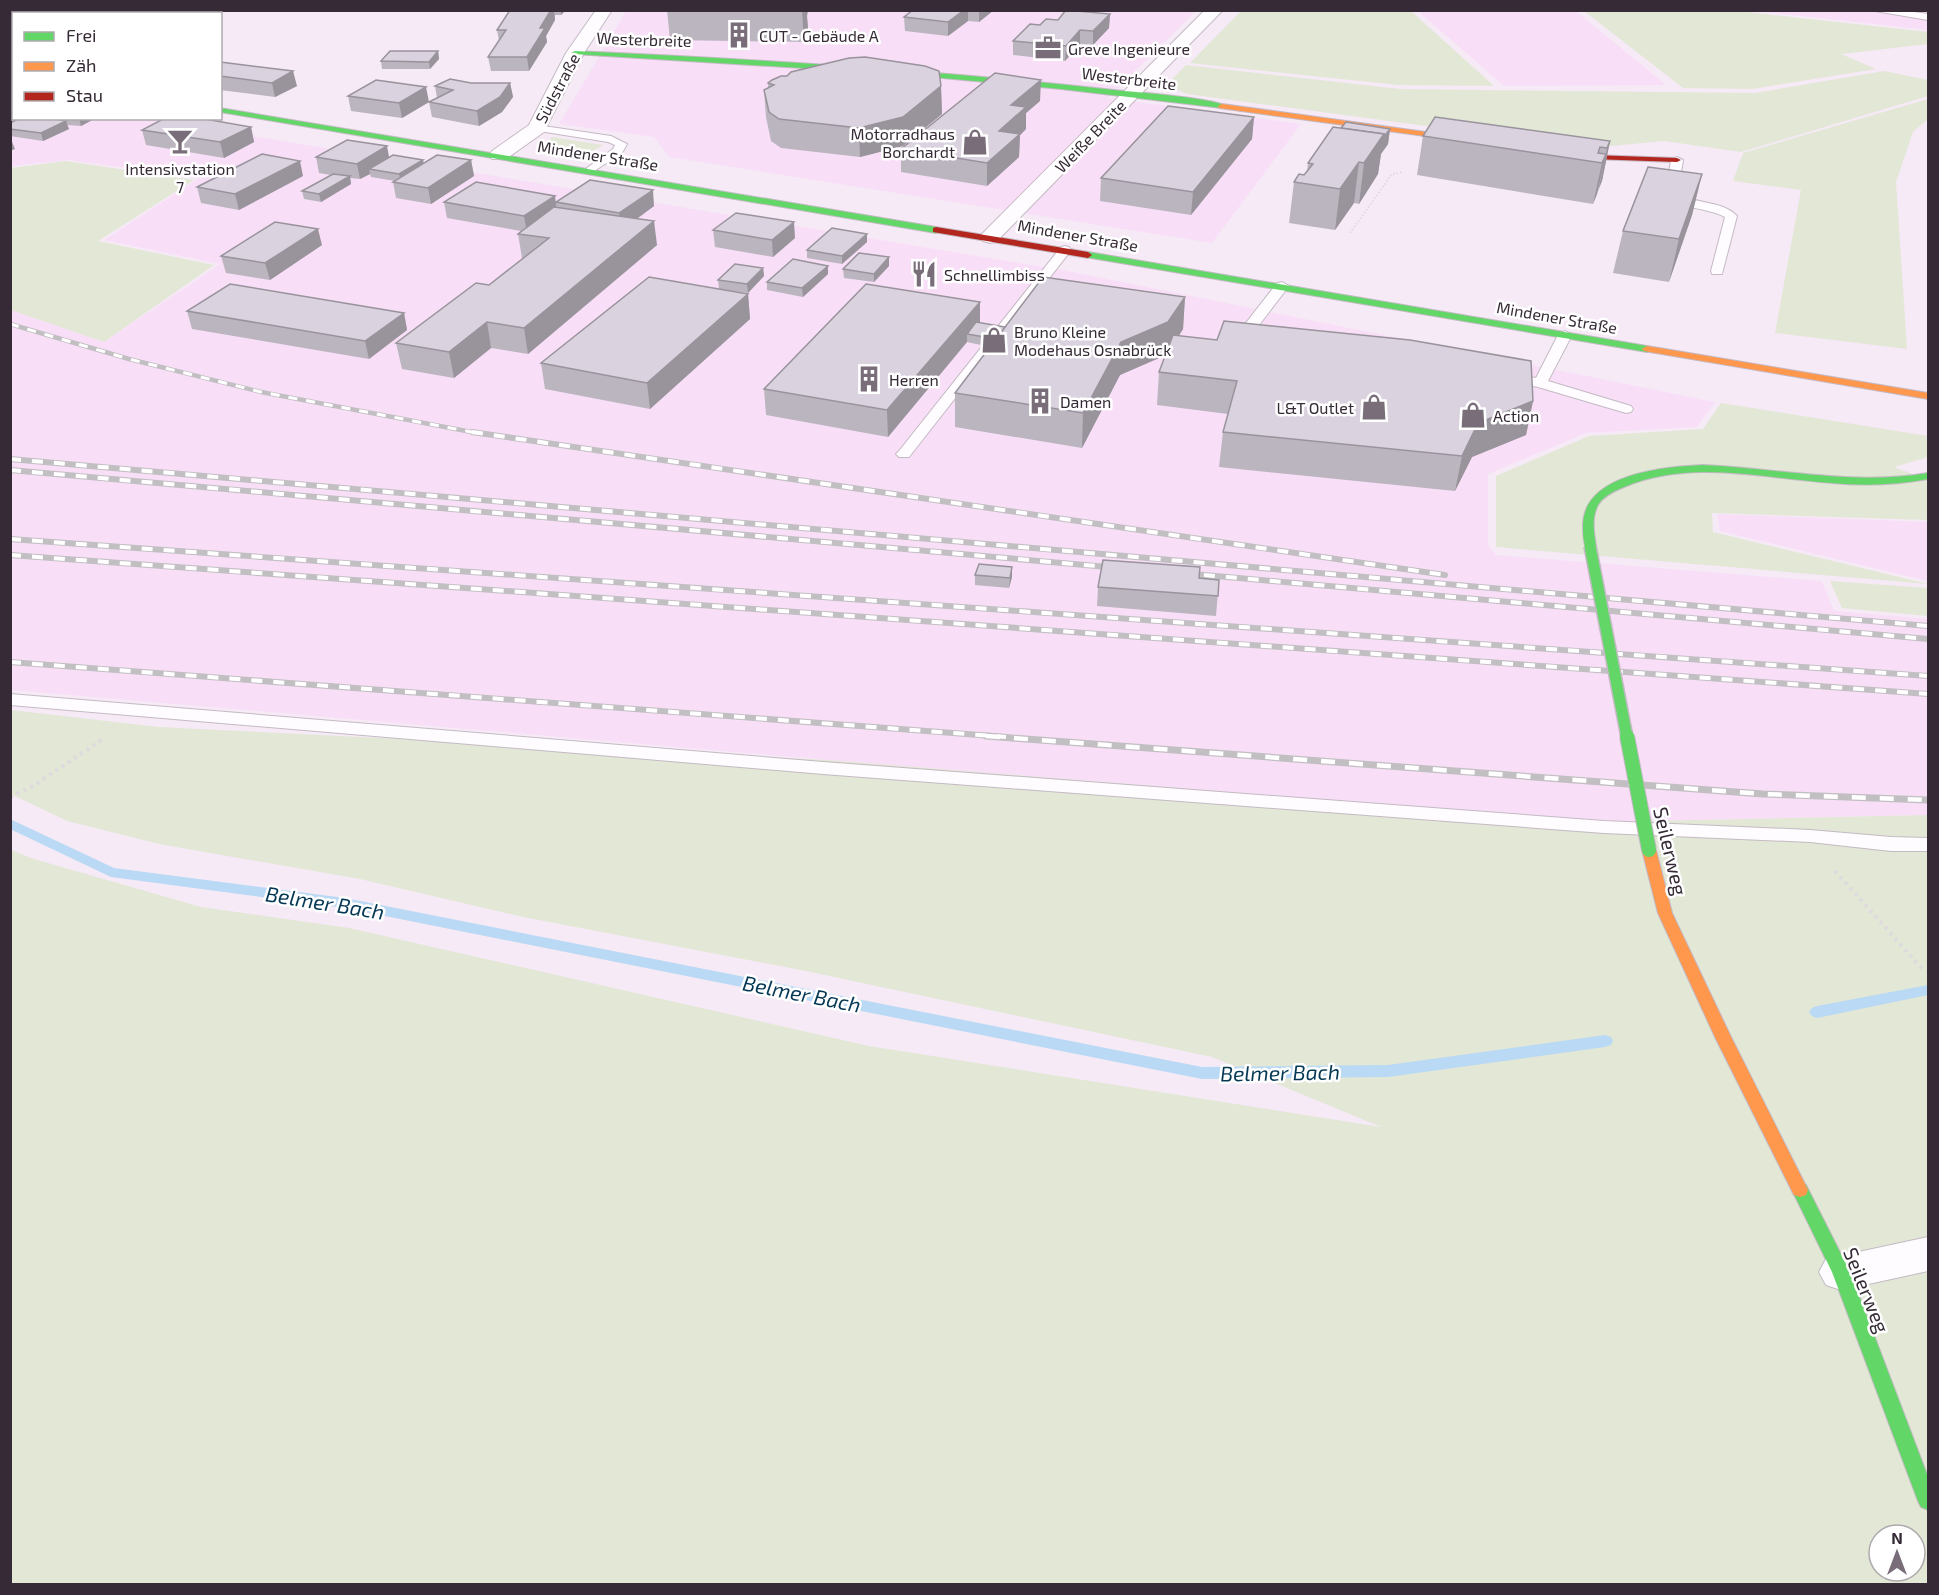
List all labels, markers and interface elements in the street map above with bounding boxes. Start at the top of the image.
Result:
legend [12,12,222,120]
building icon: CUT - Gebäude A [724,20,754,50]
text: Frei [66,24,97,46]
place label: CUT - Gebäude A [759,26,879,45]
street label: Westerbreite [596,28,692,50]
office icon: Greve Ingenieure [1033,33,1063,63]
place label: Greve Ingenieure [1068,39,1190,58]
street label: Südstraße [531,50,583,126]
text: Zäh [66,54,97,76]
street label: Westerbreite [1081,63,1177,93]
text: Stau [66,84,103,106]
street label: Weiße Breite [1051,96,1129,176]
place label: Motorradhaus Borchardt [851,124,955,161]
bar icon: Intensivstation 7 [165,126,195,156]
shop icon: Motorradhaus Borchardt [960,127,990,157]
street label: Mindener Straße [536,136,660,174]
place label: Intensivstation 7 [125,159,235,196]
street label: Mindener Straße [1016,215,1140,255]
restaurant icon: Schnellimbiss [909,259,939,289]
place label: Schnellimbiss [944,265,1045,284]
street label: Mindener Straße [1495,297,1619,337]
place label: Bruno Kleine Modehaus Osnabrück [1014,322,1171,359]
shop icon: Bruno Kleine Modehaus Osnabrück [979,325,1009,355]
building icon: Herren [854,364,884,394]
place label: Herren [889,370,939,389]
building icon: Damen [1025,386,1055,416]
place label: Damen [1060,392,1111,411]
shop icon: L&T Outlet [1359,392,1389,422]
place label: L&T Outlet [1277,398,1354,417]
shop icon: Action [1458,400,1488,430]
place label: Action [1493,406,1539,425]
street label: Seilerweg [1649,804,1693,898]
water label: Belmer Bach [264,880,386,924]
water label: Belmer Bach [741,969,863,1017]
water label: Belmer Bach [1220,1058,1340,1086]
street label: Seilerweg [1839,1244,1895,1336]
north arrow [1867,1523,1927,1583]
text: N [1891,1528,1903,1547]

